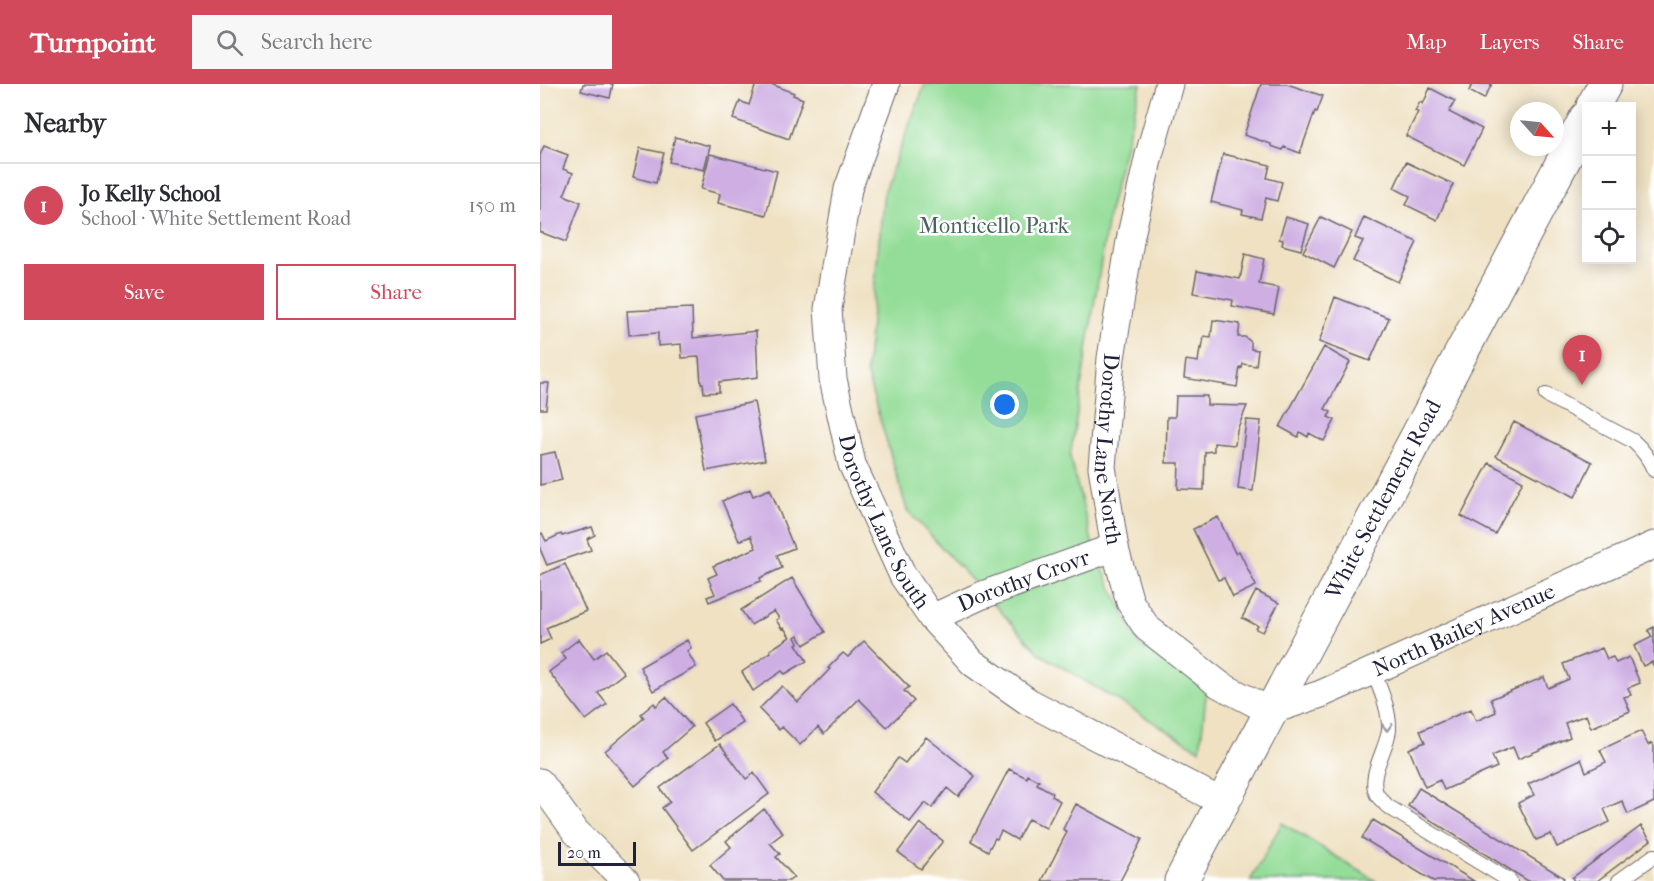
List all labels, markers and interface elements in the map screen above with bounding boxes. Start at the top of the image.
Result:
search box [192,15,612,69]
text: Turnpoint [30,26,156,59]
icon: search [213,26,246,59]
text: Search here [261,29,372,55]
text: Map [1406,30,1447,54]
text: Layers [1480,30,1539,54]
text: Share [1572,30,1624,54]
north arrow [1510,102,1564,156]
map controls [1582,102,1636,264]
button: + [1582,102,1636,156]
text: Nearby [24,108,106,139]
button: − [1582,156,1636,210]
text: Jo Kelly School [81,181,221,207]
text: 1 [40,194,47,217]
text: 150 m [468,194,516,217]
text: School · White Settlement Road [81,207,351,230]
button: locate [1582,210,1636,264]
park label: Monticello Park [919,213,1070,239]
button: Save [24,264,264,320]
button: Share [276,264,516,320]
pin: 1 [1562,336,1602,385]
street label: Dorothy Lane North [1089,352,1127,547]
your location [990,390,1019,419]
street label: White Settlement Road [1320,394,1448,604]
street label: Dorothy Lane South [833,432,935,615]
street label: Dorothy Crovr [953,544,1094,618]
street label: North Bailey Avenue [1369,578,1559,682]
one-way arrow [1381,722,1394,731]
scale bar [558,839,636,866]
text: 20 m [567,843,601,862]

